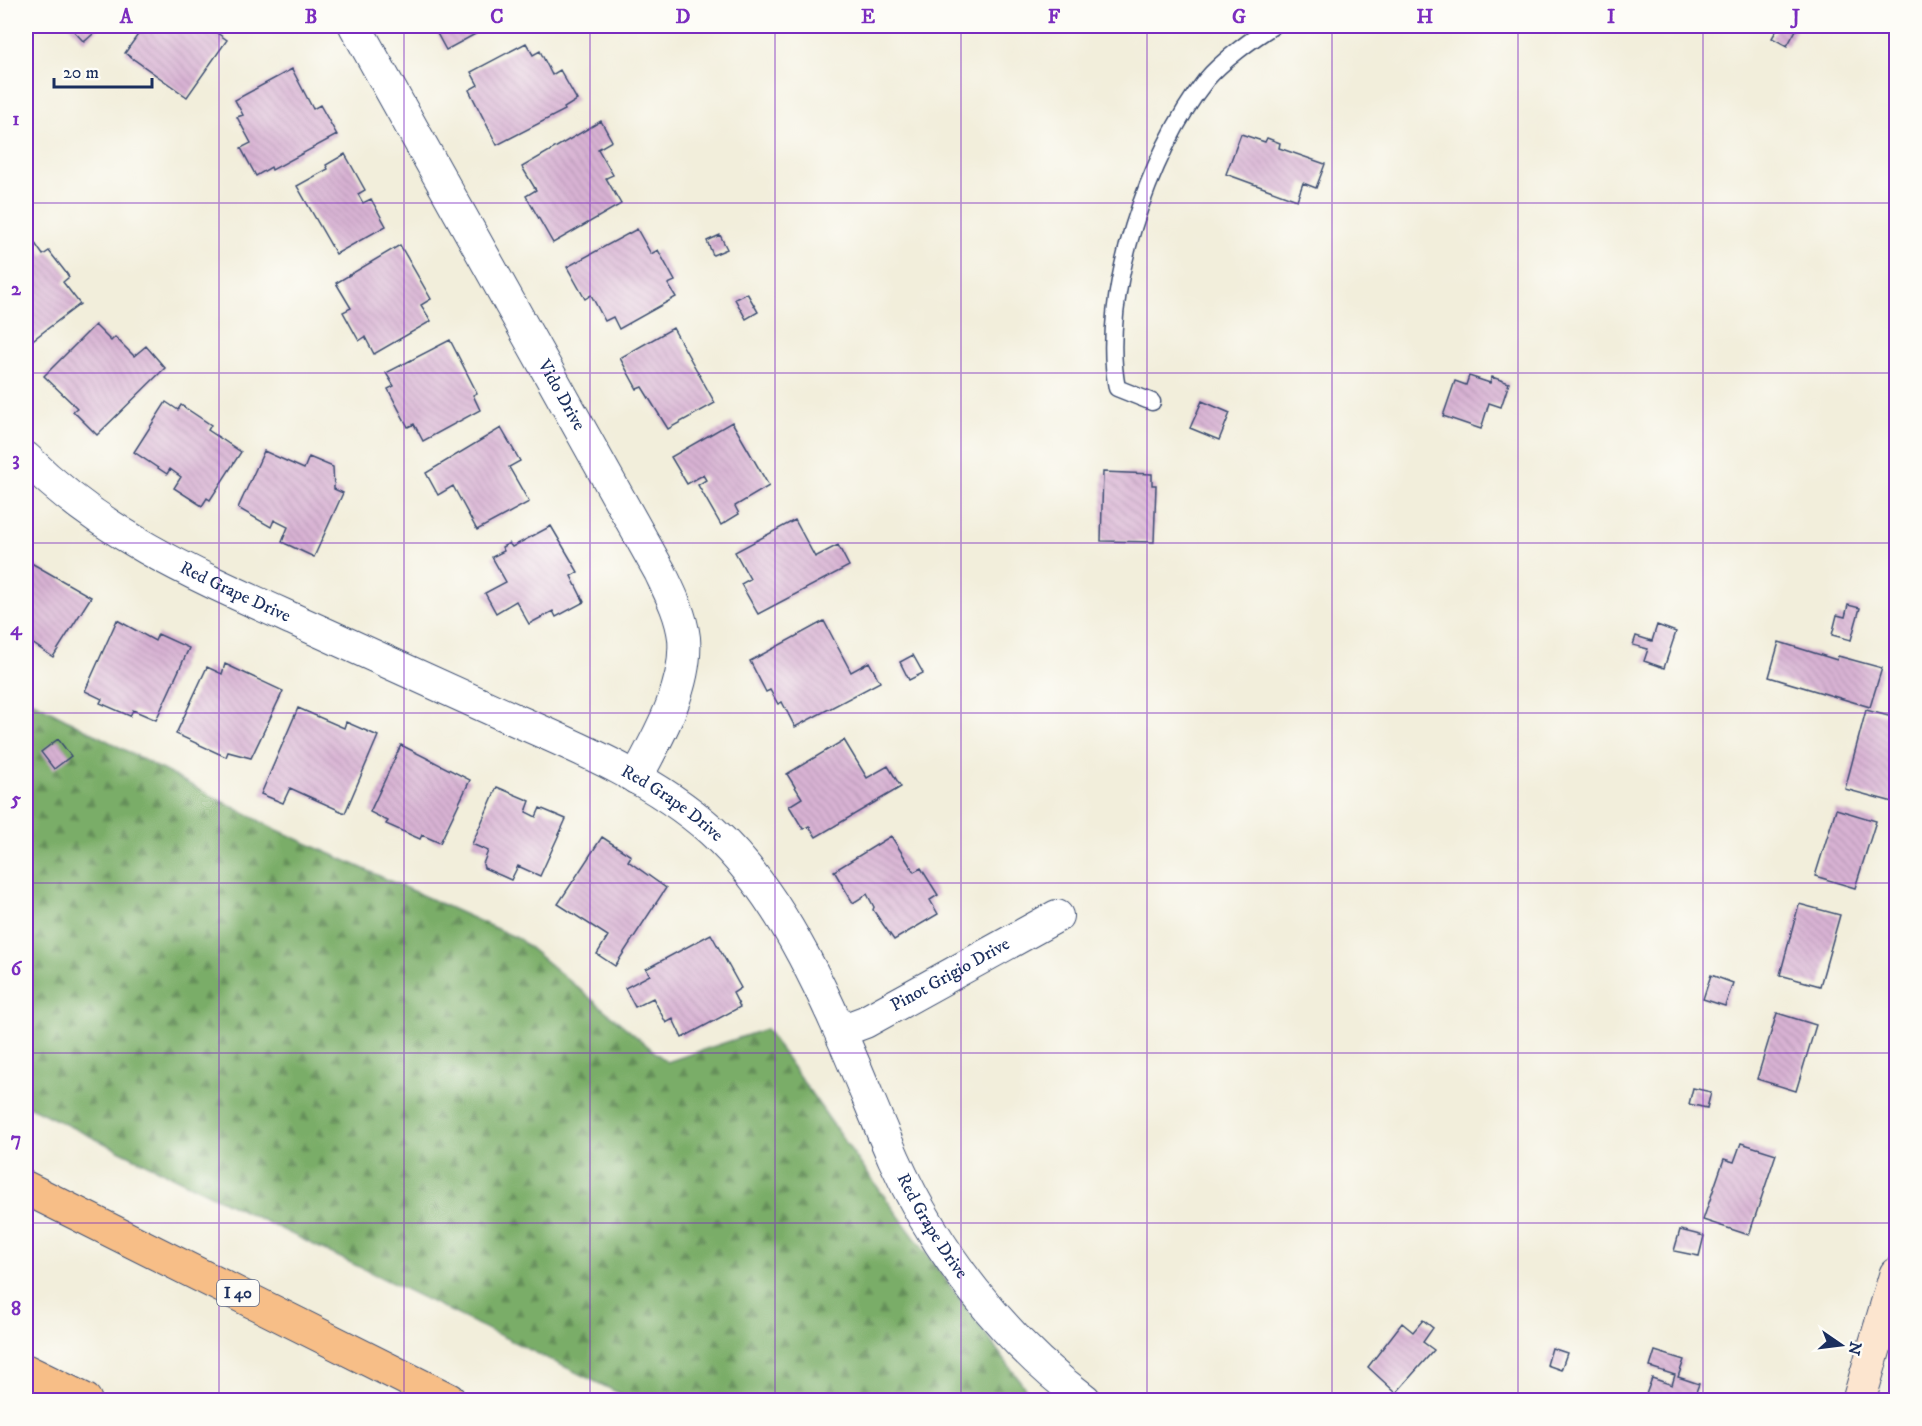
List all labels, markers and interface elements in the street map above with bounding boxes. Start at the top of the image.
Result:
text: A [119,5,134,30]
text: B [305,5,317,30]
text: C [490,5,504,30]
text: D [676,5,691,30]
text: E [861,5,875,30]
text: F [1048,5,1061,30]
text: G [1232,5,1246,30]
text: H [1417,5,1434,30]
text: I [1607,5,1615,30]
text: J [1790,5,1800,30]
scale bar [54,51,152,89]
text: 20 m [63,62,99,84]
text: 1 [12,107,20,132]
text: 2 [11,277,22,302]
street label: Vido Drive [532,355,590,435]
text: 3 [12,447,20,472]
street label: Red Grape Drive [176,557,294,628]
text: 4 [10,617,23,642]
street label: Red Grape Drive [617,760,728,847]
text: 5 [10,787,21,812]
street label: Pinot Grigio Drive [887,933,1014,1017]
text: 6 [11,957,23,982]
text: 7 [11,1127,21,1152]
street label: Red Grape Drive [892,1170,972,1283]
road number: I 40 [217,1280,259,1306]
text: 8 [11,1297,21,1322]
north arrow [1811,1315,1871,1375]
text: N [1843,1340,1866,1357]

